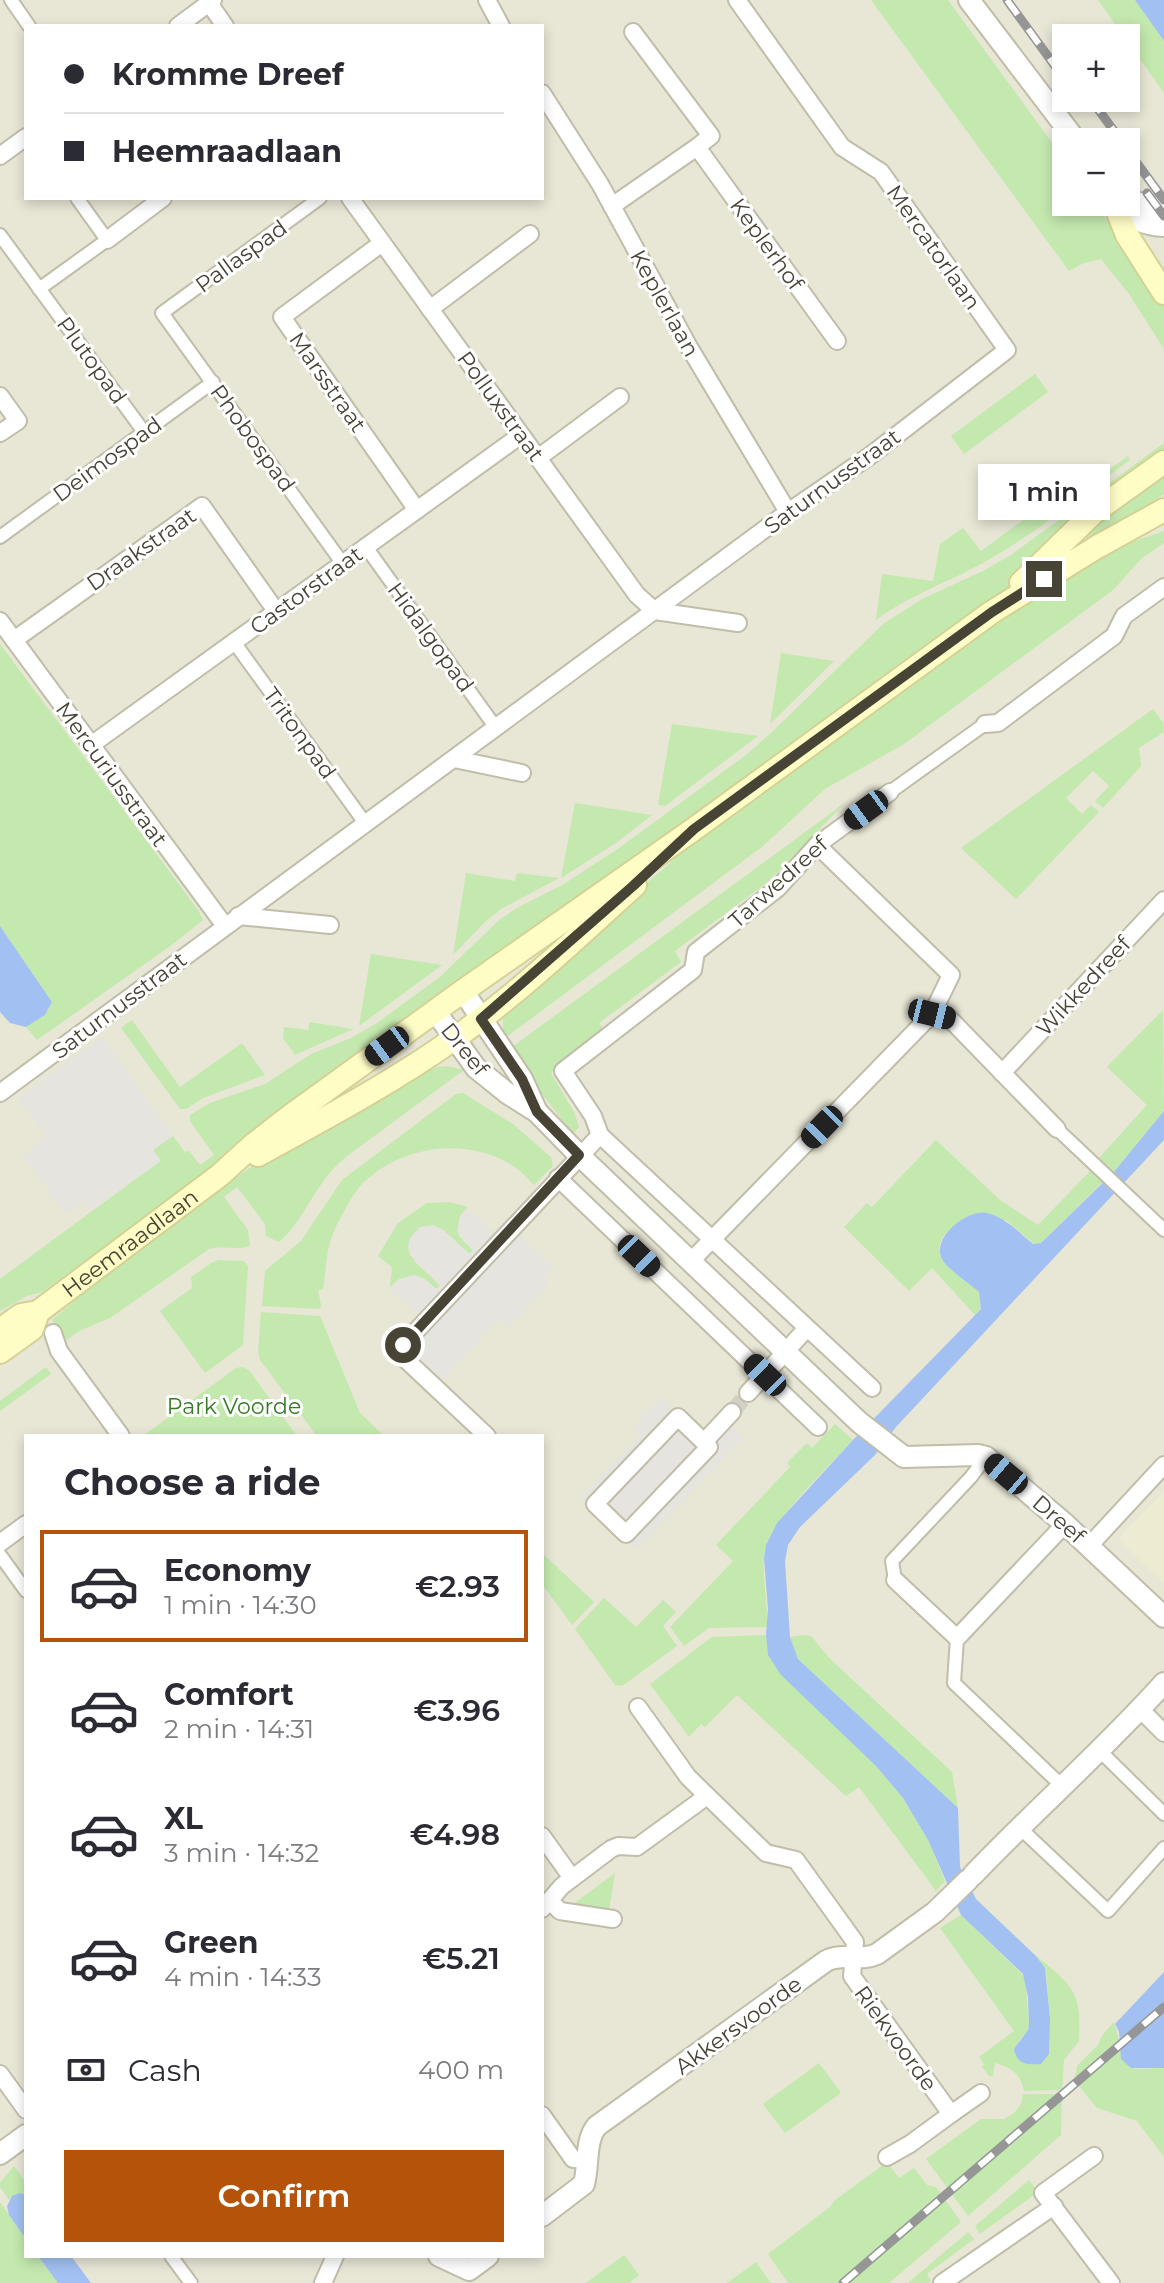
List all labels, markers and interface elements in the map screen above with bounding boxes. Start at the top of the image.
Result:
map controls [1052,24,1140,216]
button: + [1052,24,1140,112]
text: Kromme Dreef [112,56,344,93]
button: − [1052,128,1140,216]
text: Heemraadlaan [112,133,342,170]
street label: Mercatorlaan [881,180,986,315]
street label: Keplerhof [724,193,810,297]
street label: Pallaspad [190,214,292,299]
street label: Keplerlaan [624,245,705,361]
street label: Plutopad [51,311,132,409]
street label: Marsstraat [283,327,372,438]
street label: Polluxstraat [451,346,550,467]
street label: Phobospad [204,379,301,497]
street label: Deimospad [48,411,167,508]
street label: Saturnusstraat [759,423,906,540]
callout: 1 min [978,463,1110,519]
text: 1 min [1009,476,1079,508]
street label: Draakstraat [81,502,201,597]
street label: Castorstraat [245,540,368,640]
route end [1026,561,1062,597]
street label: Hidalgopad [382,577,479,698]
street label: Tritonpad [257,682,342,784]
street label: Mercuriusstraat [50,697,173,852]
car [840,786,892,834]
street label: Tarwedreef [723,830,835,934]
street label: Wikkedreef [1030,930,1137,1042]
street label: Saturnusstraat [47,946,192,1065]
car [906,997,958,1031]
street label: Dreef [435,1017,495,1083]
car [361,1022,413,1070]
car [797,1101,847,1153]
street label: Heemraadlaan [57,1183,204,1303]
car [613,1231,665,1281]
route start [385,1327,421,1363]
car [739,1350,791,1400]
park label: Park Voorde [167,1393,301,1420]
car [980,1449,1032,1499]
text: Choose a ride [64,1460,321,1504]
street label: Dreef [1027,1489,1092,1551]
icon: car [68,1550,140,1622]
text: Economy [164,1552,311,1589]
text: €2.93 [415,1568,500,1605]
text: 1 min · 14:30 [164,1589,317,1621]
icon: car [68,1674,140,1746]
text: Comfort [164,1676,294,1713]
text: €3.96 [413,1692,500,1729]
text: 2 min · 14:31 [164,1713,314,1745]
icon: car [68,1798,140,1870]
text: XL [164,1800,203,1837]
text: €4.98 [410,1816,500,1853]
text: 3 min · 14:32 [164,1837,319,1869]
icon: car [68,1922,140,1994]
text: Green [164,1924,258,1961]
text: €5.21 [422,1940,500,1977]
text: 4 min · 14:33 [164,1961,322,1993]
street label: Akkersvoorde [670,1970,807,2080]
street label: Riekvoorde [848,1980,943,2096]
icon: cash [64,2048,108,2092]
text: Cash [128,2052,202,2089]
text: 400 m [418,2054,504,2086]
button: Confirm [64,2150,504,2242]

